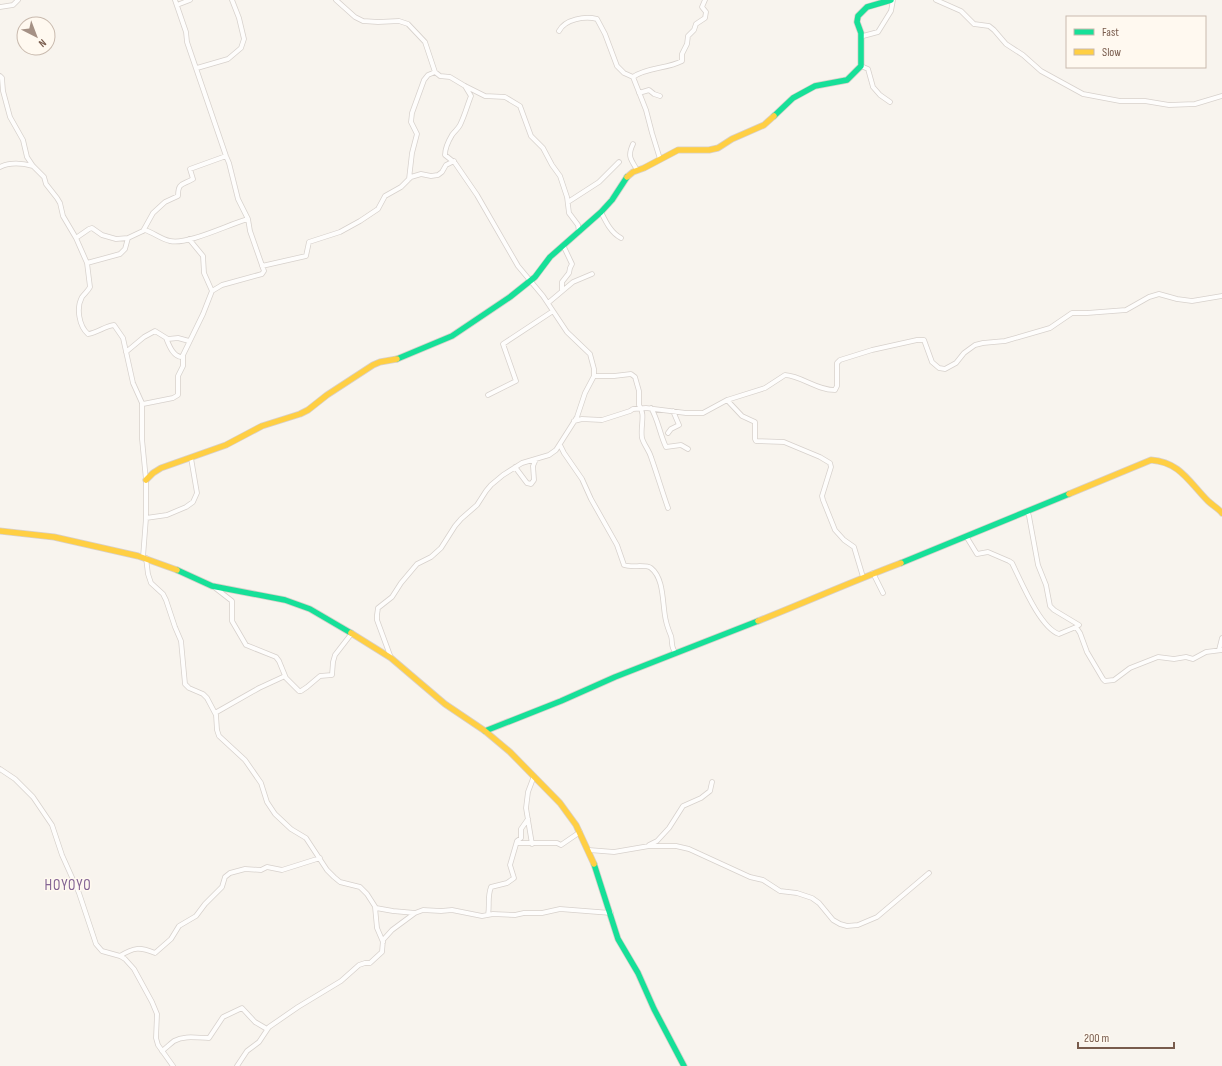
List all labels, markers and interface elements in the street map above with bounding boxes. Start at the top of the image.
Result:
north arrow [16,16,56,56]
legend [1066,16,1206,68]
text: Fast [1102,25,1119,40]
text: N [36,36,49,50]
text: Slow [1102,45,1121,60]
district label: HOYOYO [44,876,92,895]
scale bar [1078,1024,1174,1050]
text: 200 m [1084,1031,1110,1046]

